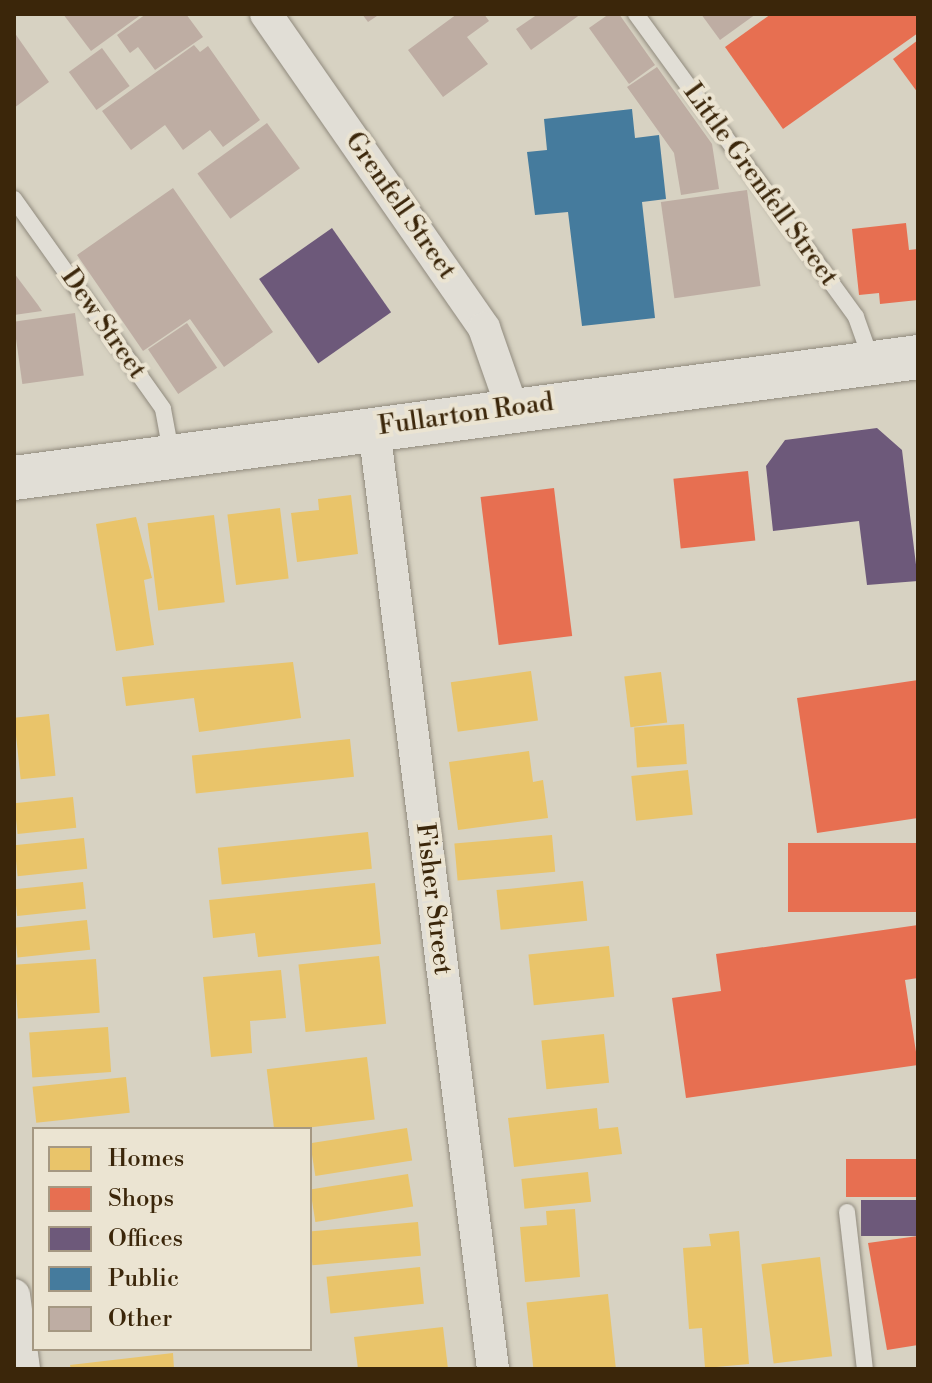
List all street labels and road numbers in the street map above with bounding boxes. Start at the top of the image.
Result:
street label: Little Grenfell Street [676,78,844,292]
street label: Grenfell Street [338,127,462,285]
street label: Dew Street [54,263,152,385]
street label: Fullarton Road [376,387,556,443]
street label: Fisher Street [408,821,458,977]

